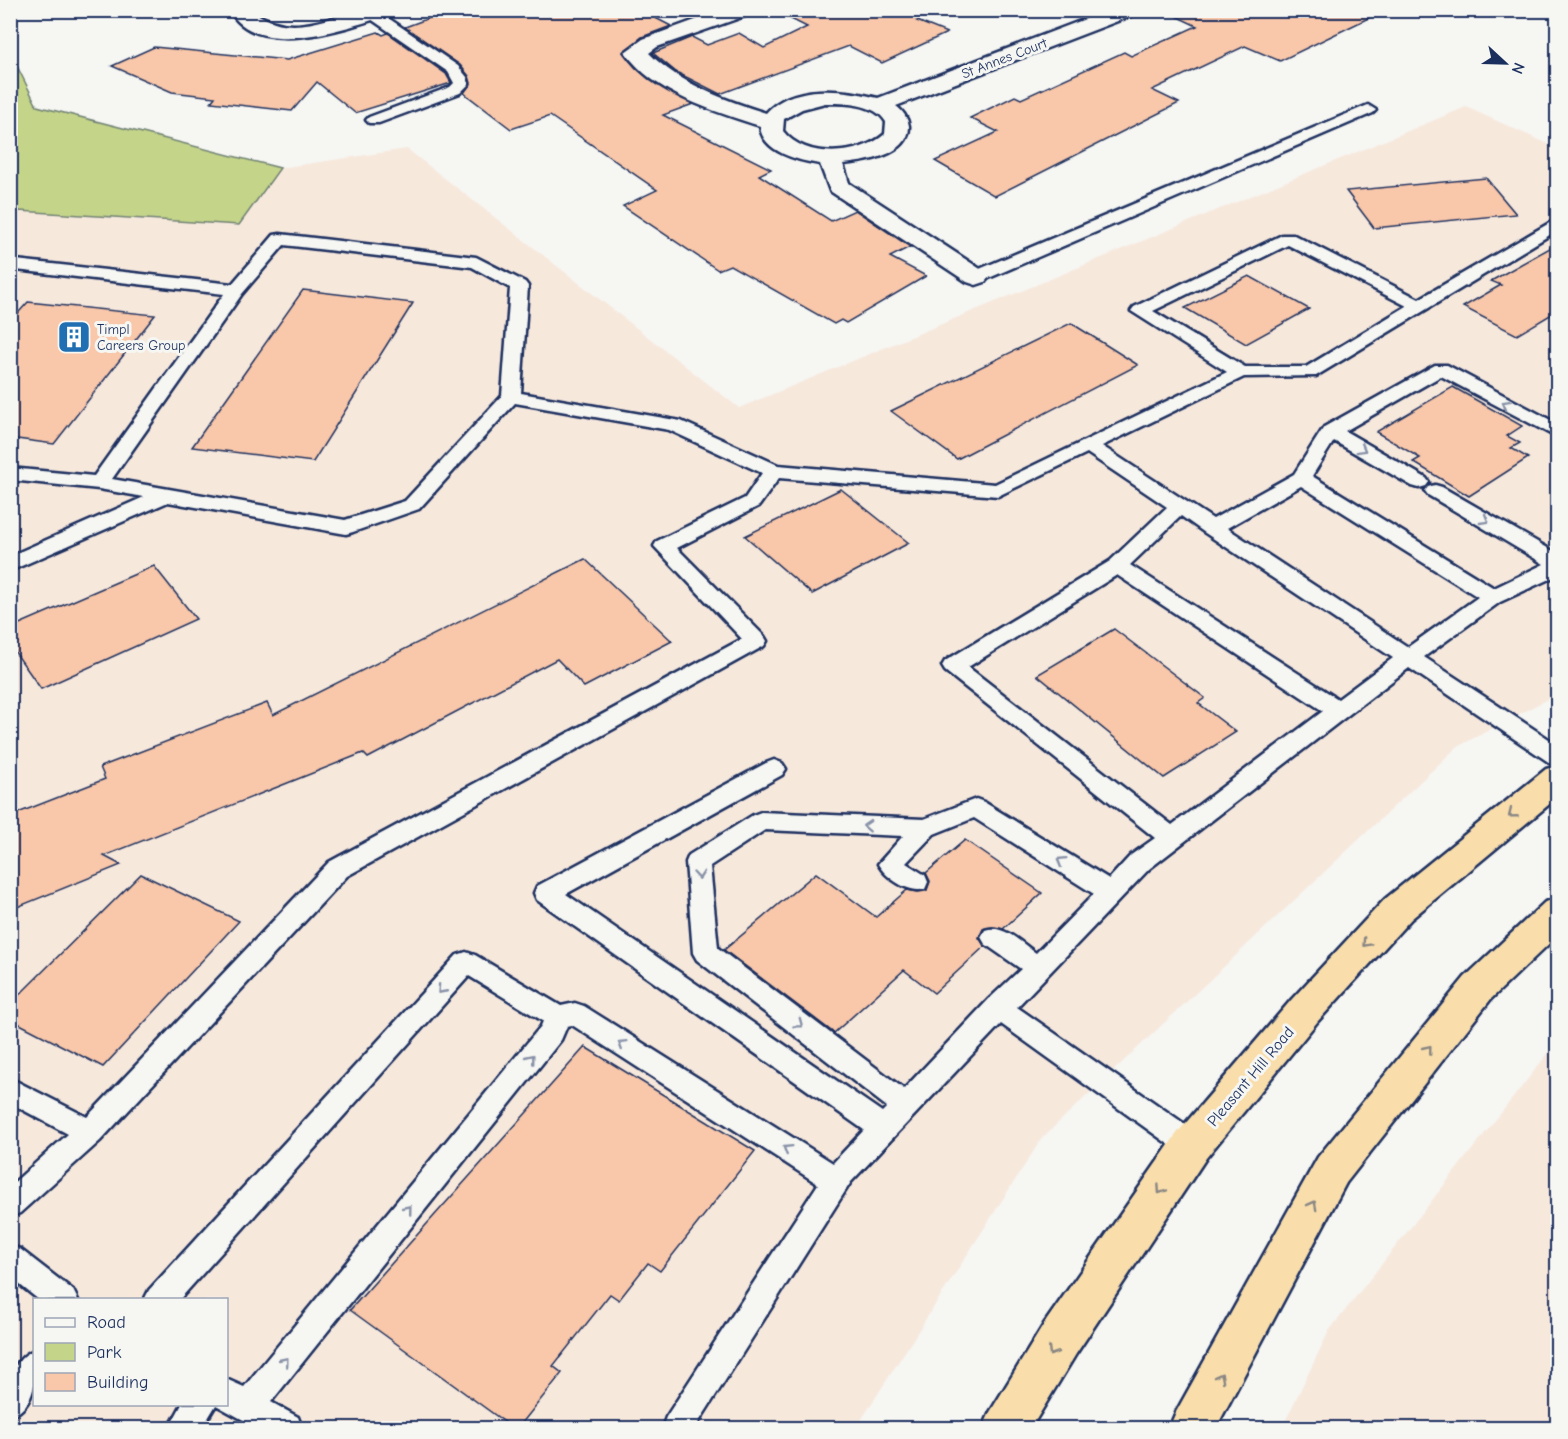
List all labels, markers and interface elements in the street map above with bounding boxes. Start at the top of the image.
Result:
north arrow [1475,33,1535,93]
street label: St Annes Court [959,34,1050,83]
text: N [1508,60,1528,76]
building icon: Timpl Careers Group [56,319,92,355]
place label: Timpl Careers Group [97,321,186,354]
one-way arrow [1502,400,1512,411]
one-way arrow [1356,442,1366,453]
one-way arrow [1479,513,1489,525]
one-way arrow [1508,807,1519,818]
one-way arrow [863,819,872,832]
one-way arrow [1057,856,1067,868]
one-way arrow [692,871,705,880]
one-way arrow [1362,937,1373,947]
one-way arrow [437,983,448,994]
one-way arrow [792,1017,803,1028]
street label: Pleasant Hill Road [1204,1023,1298,1130]
one-way arrow [618,1040,628,1052]
one-way arrow [1421,1045,1432,1056]
one-way arrow [523,1054,534,1065]
one-way arrow [783,1144,793,1156]
one-way arrow [1157,1184,1168,1195]
one-way arrow [1306,1201,1317,1212]
one-way arrow [400,1205,411,1216]
legend [33,1298,228,1406]
text: Road [87,1312,126,1333]
text: Park [87,1342,122,1363]
one-way arrow [1048,1346,1060,1356]
one-way arrow [278,1357,289,1368]
text: Building [87,1372,149,1393]
one-way arrow [1213,1373,1224,1383]

